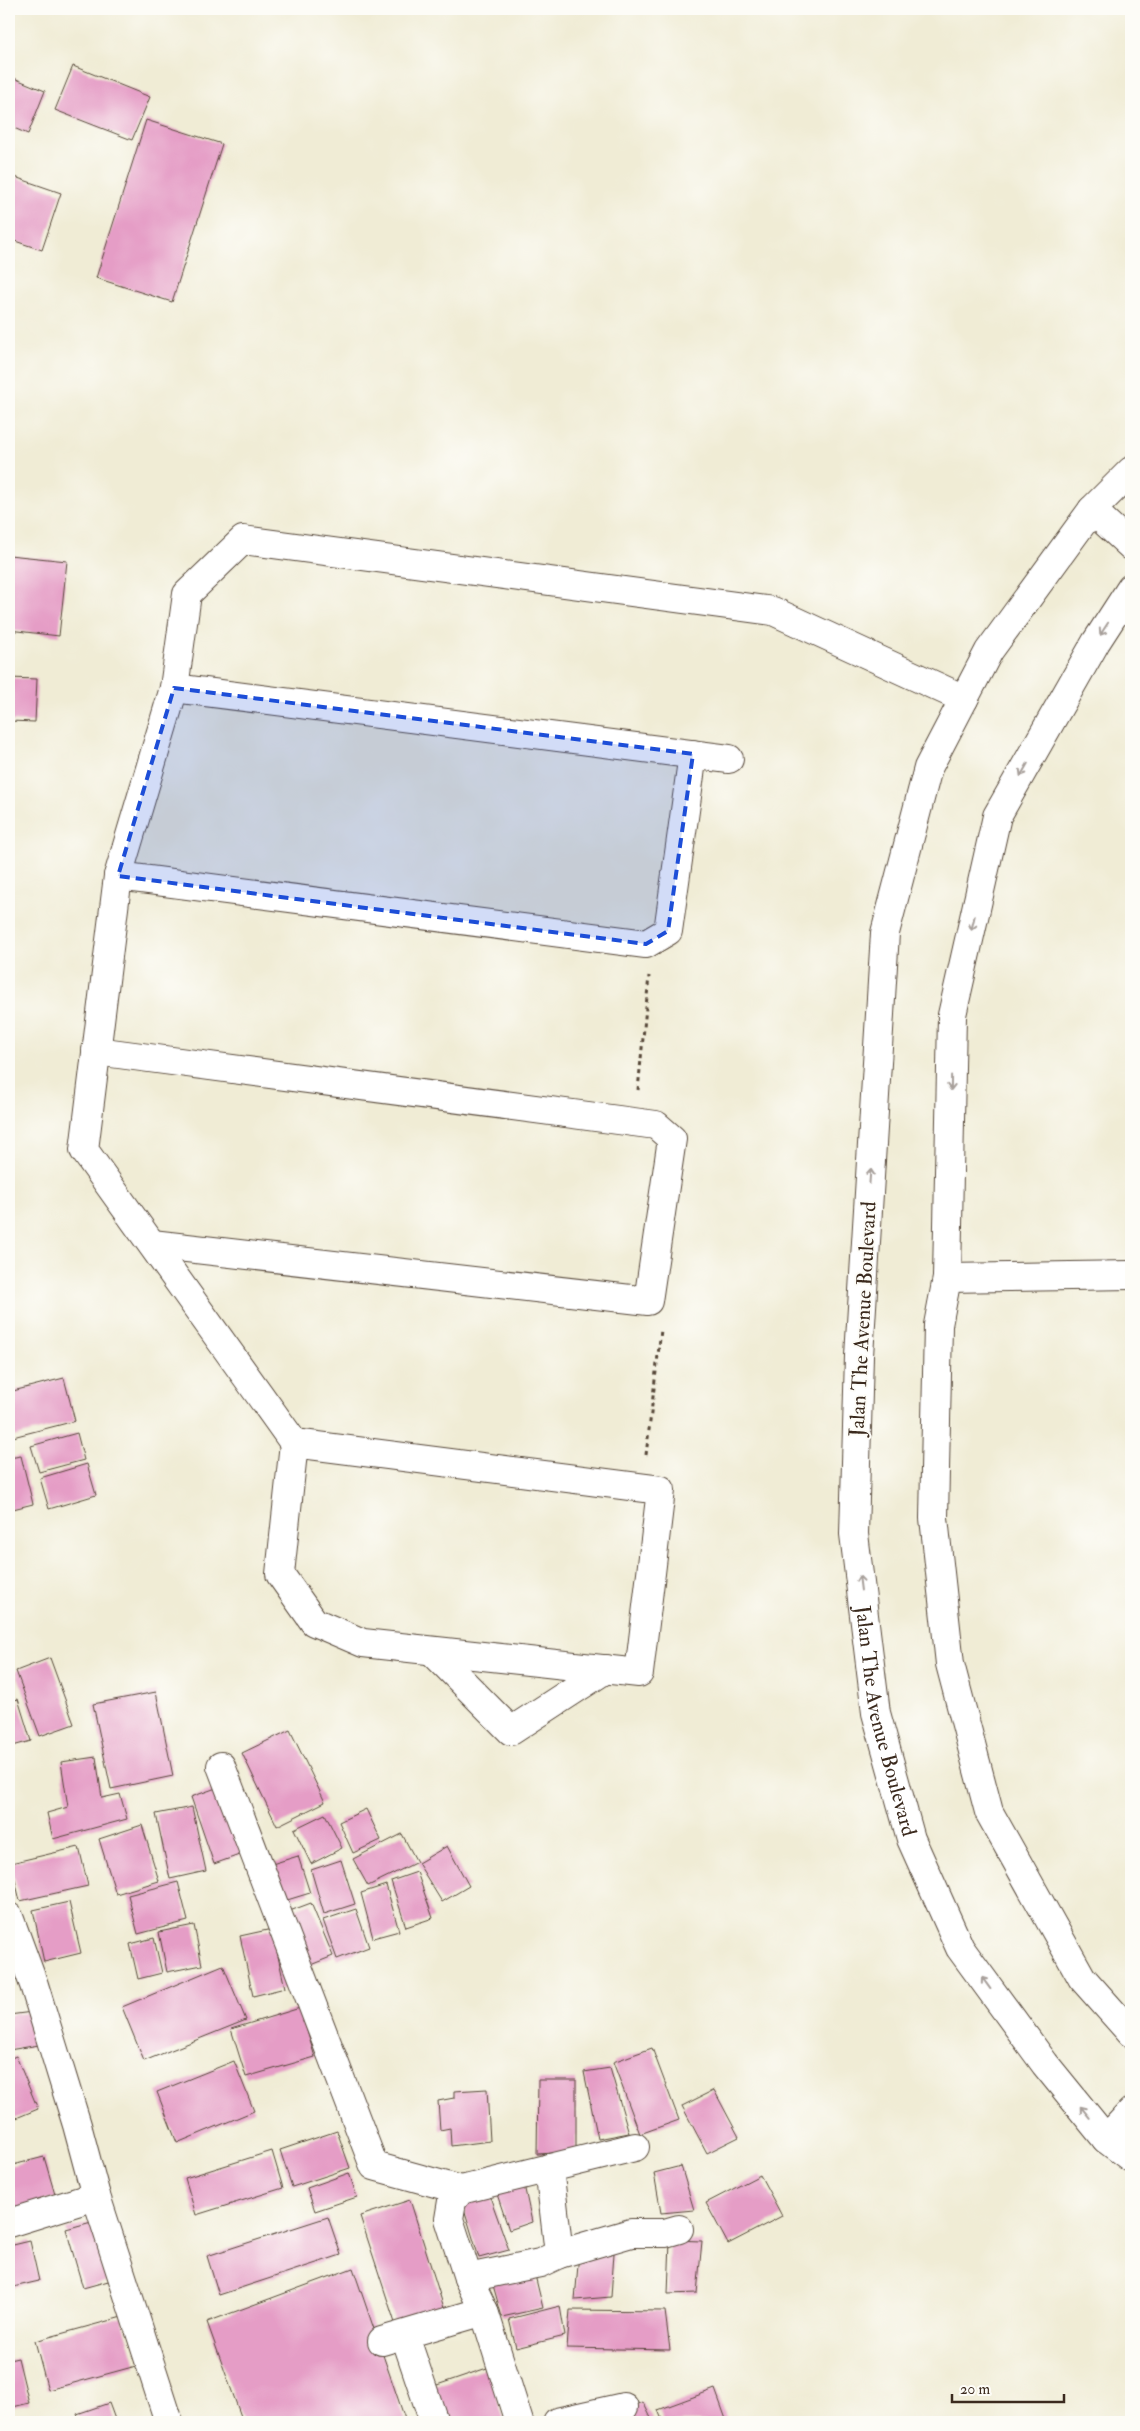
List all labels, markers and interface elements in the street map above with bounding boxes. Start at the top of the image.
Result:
one-way arrow [1099,622,1110,636]
one-way arrow [1018,762,1028,777]
one-way arrow [968,914,977,930]
one-way arrow [946,1074,956,1091]
one-way arrow [866,1168,875,1184]
street label: Jalan The Avenue Boulevard [843,1200,883,1438]
one-way arrow [855,1575,865,1591]
street label: Jalan The Avenue Boulevard [849,1603,923,1840]
one-way arrow [981,1976,991,1990]
one-way arrow [1079,2106,1090,2119]
scale bar [952,2371,1065,2403]
text: 20 m [960,2380,990,2399]

